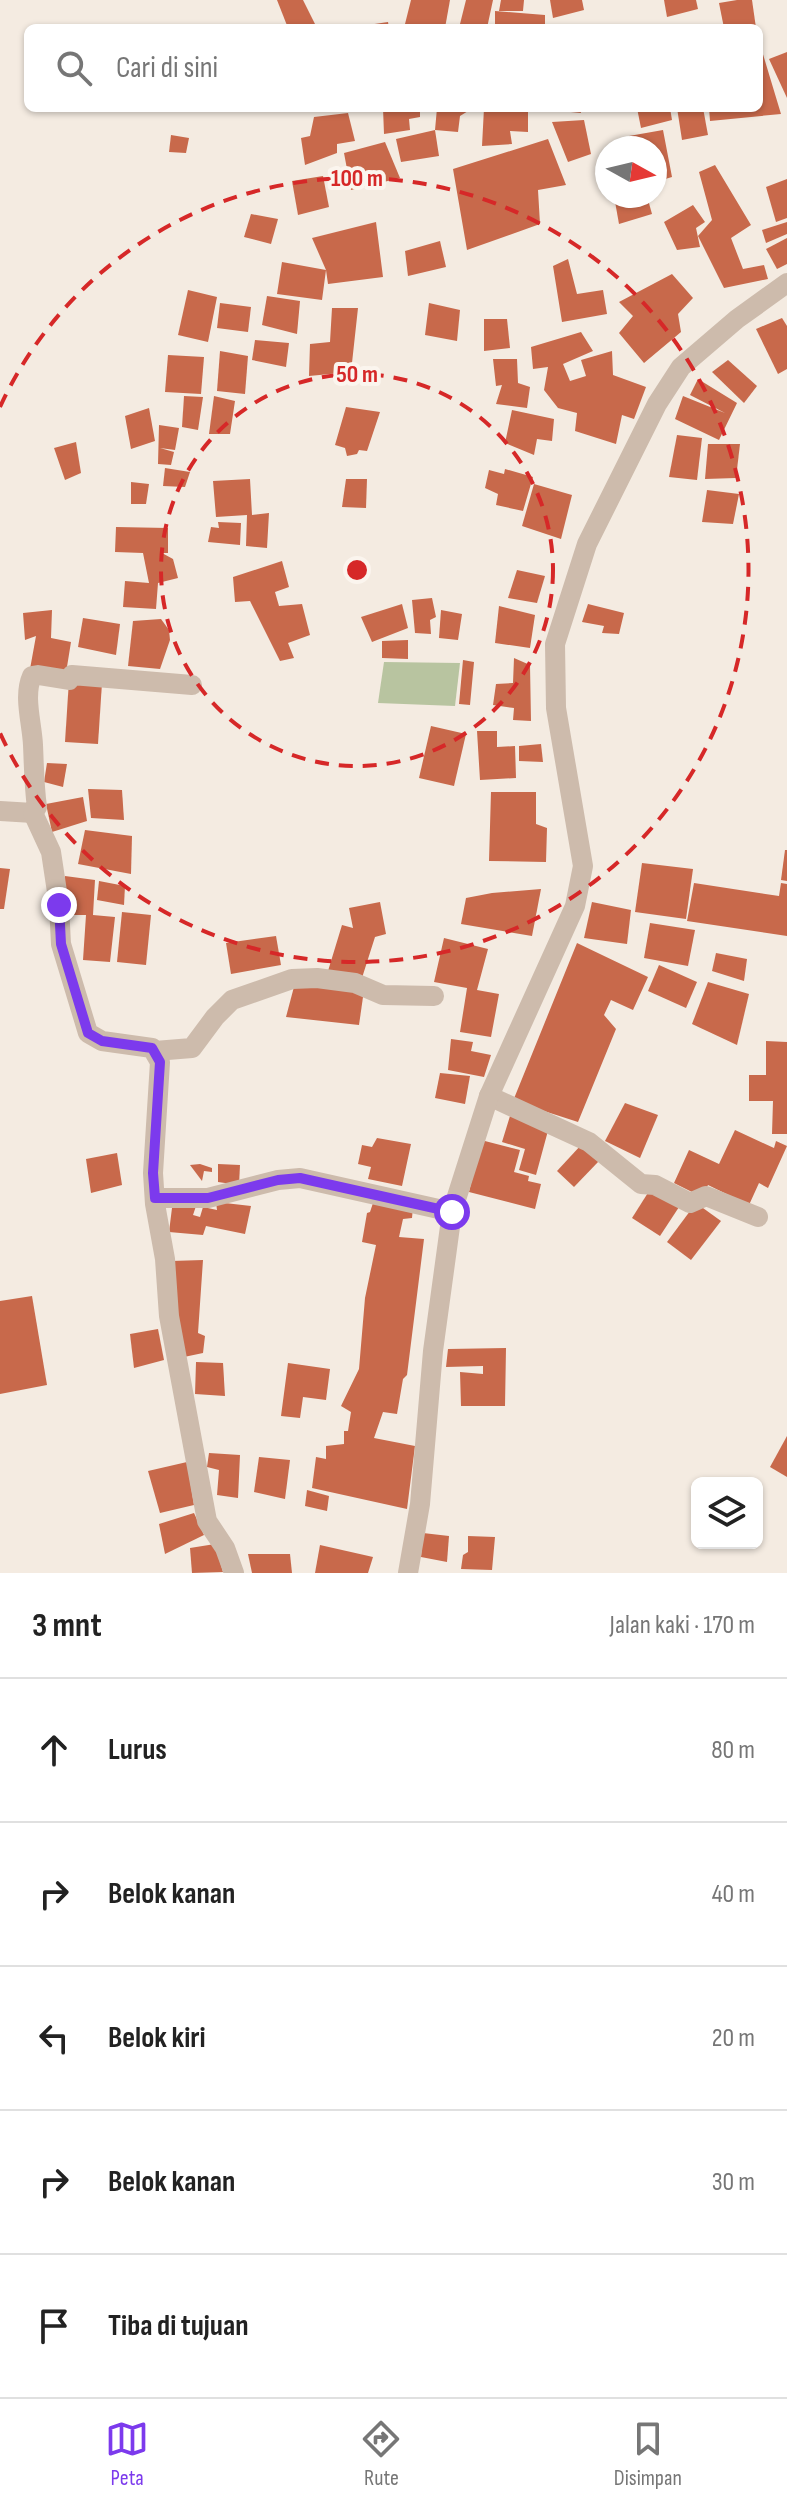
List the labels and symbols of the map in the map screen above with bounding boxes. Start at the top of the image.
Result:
north arrow [595,136,667,208]
text: 100 m [331,164,383,193]
text: 50 m [336,360,378,389]
centre of rings [343,556,371,584]
route end [41,887,77,923]
route start [434,1194,470,1230]

